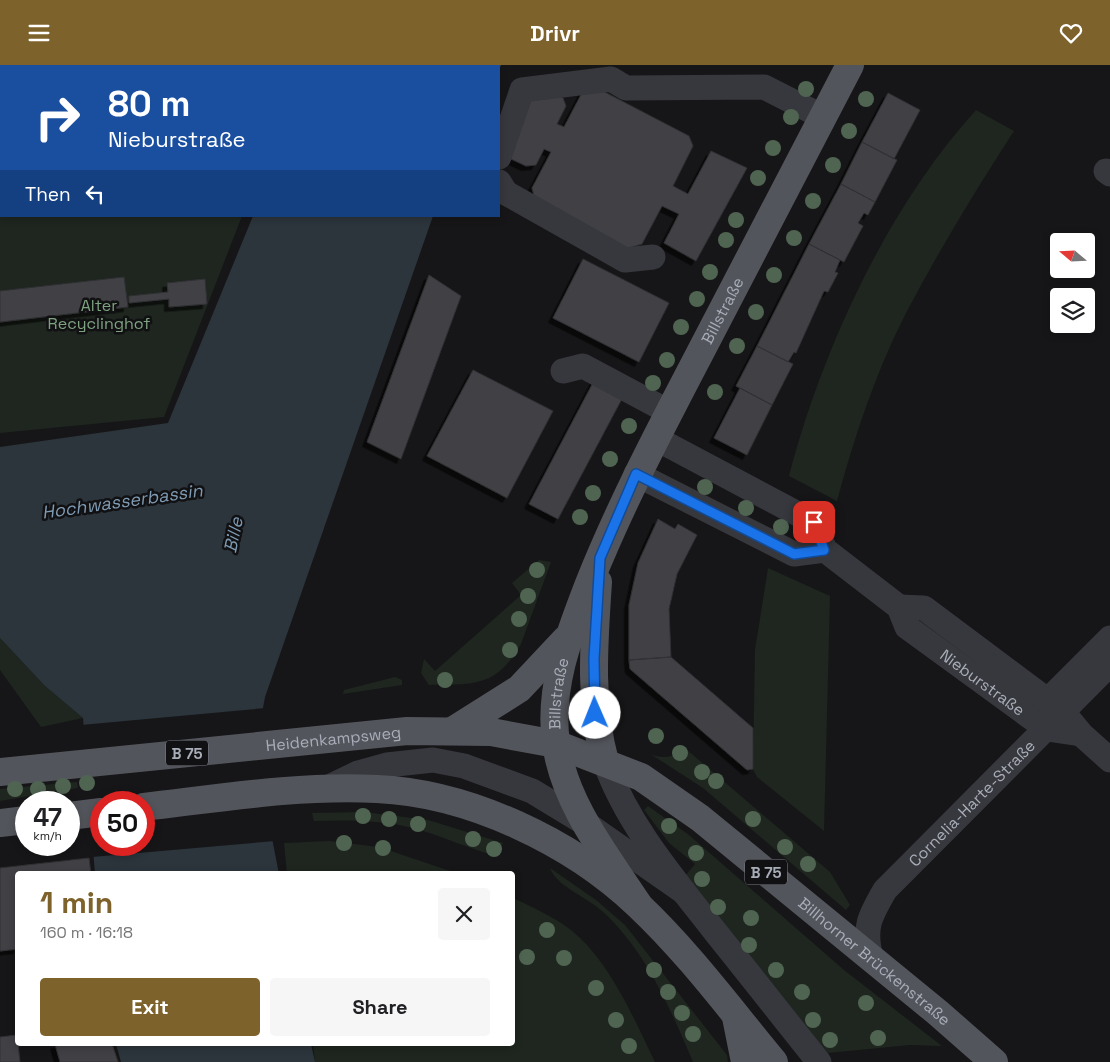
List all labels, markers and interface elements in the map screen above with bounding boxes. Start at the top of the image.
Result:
icon: menu [25,19,53,47]
text: Drivr [530,19,580,47]
icon: heart [1057,19,1085,47]
text: 80 m [108,82,190,126]
icon: right [25,85,90,150]
text: Nieburstraße [108,125,246,153]
icon: left [81,180,109,208]
text: Then [25,182,71,207]
north arrow [1050,233,1095,277]
map controls [1050,233,1095,333]
street label: Billstraße [696,273,748,348]
button: layers [1050,288,1095,333]
park label: Alter Recyclinghof [48,295,150,334]
water label: Hochwasserbassin [40,478,205,524]
pin [793,501,835,543]
icon: arrive [800,508,828,536]
water label: Bille [218,514,248,555]
street label: Nieburstraße [936,644,1029,720]
street label: Billstraße [544,655,573,730]
position arrow [568,686,620,738]
street label: Heidenkampsweg [265,721,402,756]
street label: Cornelia-Harte-Straße [904,735,1039,871]
road number: B 75 [166,741,208,765]
speed limit sign: 50 [90,791,155,856]
text: 47 [33,801,62,833]
text: km/h [33,828,62,844]
road number: B 75 [745,859,787,885]
text: 1 min [40,883,113,922]
button: close [438,888,490,940]
street label: Billhorner Brückenstraße [794,892,955,1030]
text: 160 m · 16:18 [40,922,133,943]
button: Exit [40,978,260,1036]
button: Share [270,978,490,1036]

